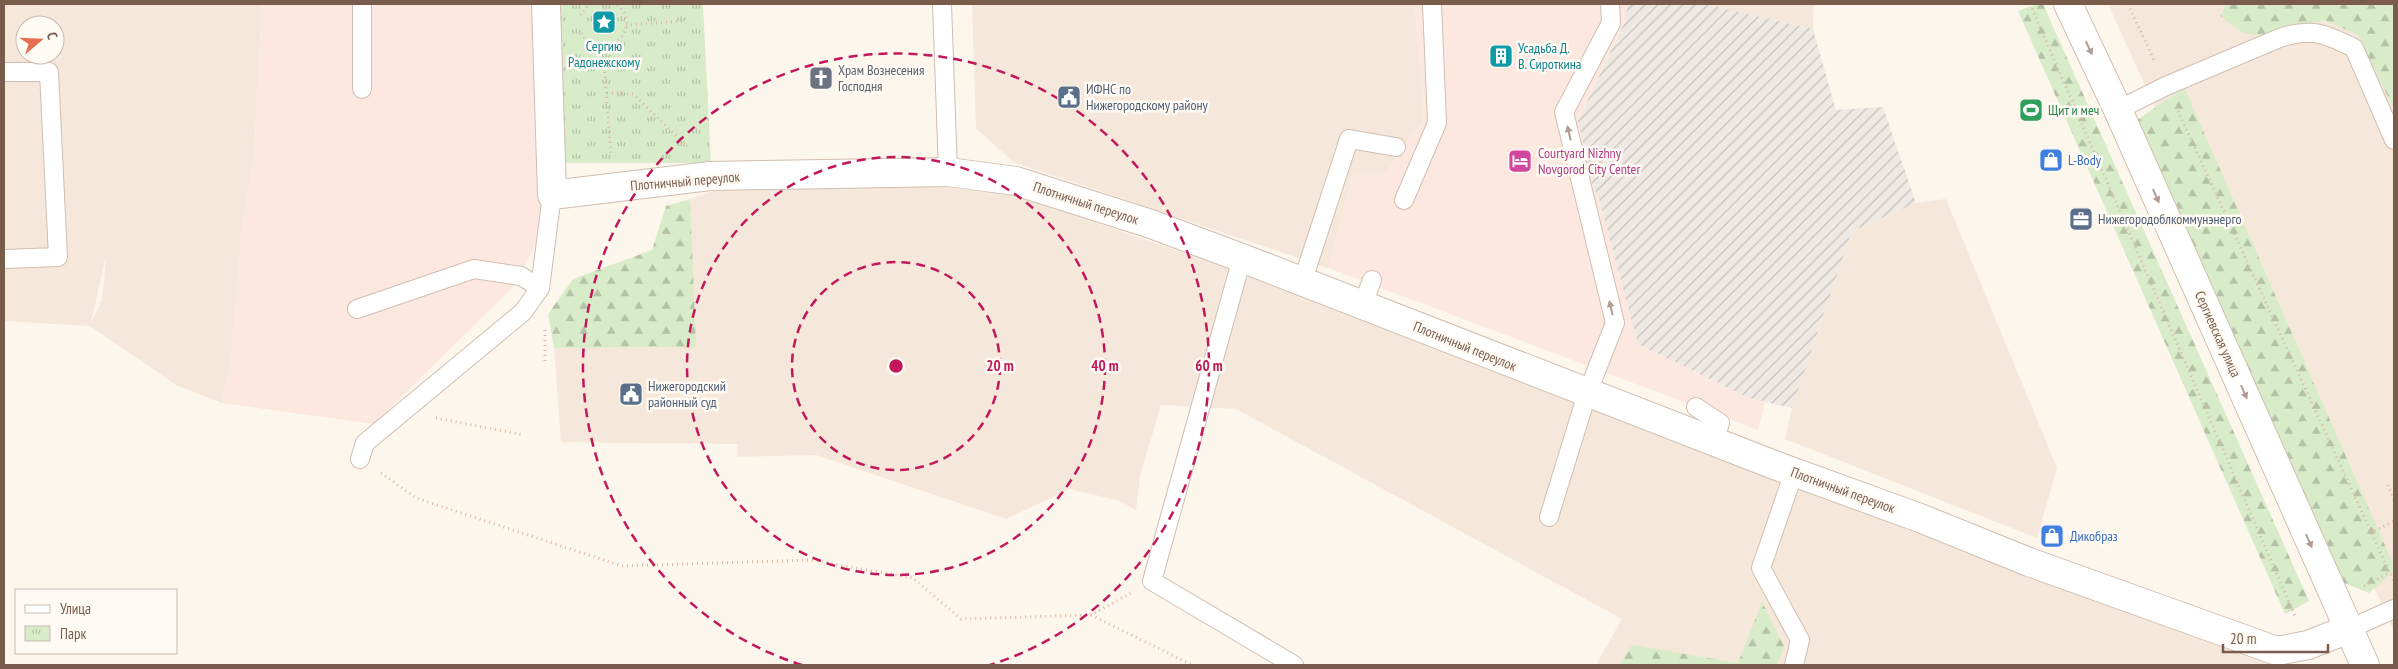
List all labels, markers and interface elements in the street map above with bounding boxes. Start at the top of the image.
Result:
place icon: Сергию Радонежскому [591,9,617,35]
north arrow [15,15,65,65]
text: С [43,30,62,42]
place label: Сергию Радонежскому [568,37,641,71]
place label: Усадьба Д. В. Сироткина [1518,39,1581,73]
one-way arrow [2085,41,2093,55]
building icon: Усадьба Д. В. Сироткина [1488,43,1514,69]
place label: Храм Вознесения Господня [838,61,924,95]
church icon: Храм Вознесения Господня [808,65,834,91]
place label: ИФНС по Нижегородскому району [1086,80,1209,114]
public building icon: ИФНС по Нижегородскому району [1056,84,1082,110]
sports icon: Щит и меч [2018,97,2044,123]
place label: Щит и меч [2048,101,2099,119]
one-way arrow [1565,125,1573,140]
place label: Courtyard Nizhny Novgorod City Center [1538,144,1640,178]
shop icon: L-Body [2038,147,2064,173]
hotel icon: Courtyard Nizhny Novgorod City Center [1507,148,1533,174]
place label: L-Body [2068,151,2102,169]
street label: Плотничный переулок [630,167,741,195]
street label: Плотничный переулок [1031,178,1141,229]
one-way arrow [2153,189,2161,203]
office icon: Нижегородоблкоммунэнерго [2068,206,2094,232]
place label: Нижегородоблкоммунэнерго [2098,210,2241,228]
street label: Сергиевская улица [2191,288,2245,380]
one-way arrow [1607,300,1615,315]
street label: Плотничный переулок [1411,317,1520,375]
text: 20 m [986,356,1014,375]
text: 40 m [1091,356,1119,375]
text: 60 m [1195,356,1223,375]
centre of rings [887,357,905,375]
place label: Нижегородский районный суд [648,377,726,411]
public building icon: Нижегородский районный суд [618,381,644,407]
one-way arrow [2240,385,2248,399]
street label: Плотничный переулок [1788,463,1898,517]
shop icon: Дикобраз [2039,523,2065,549]
place label: Дикобраз [2070,527,2118,545]
one-way arrow [2306,534,2314,548]
legend [15,589,178,654]
text: Улица [60,599,91,618]
scale bar [2223,622,2328,654]
text: Парк [60,624,86,643]
text: 20 m [2230,629,2256,648]

